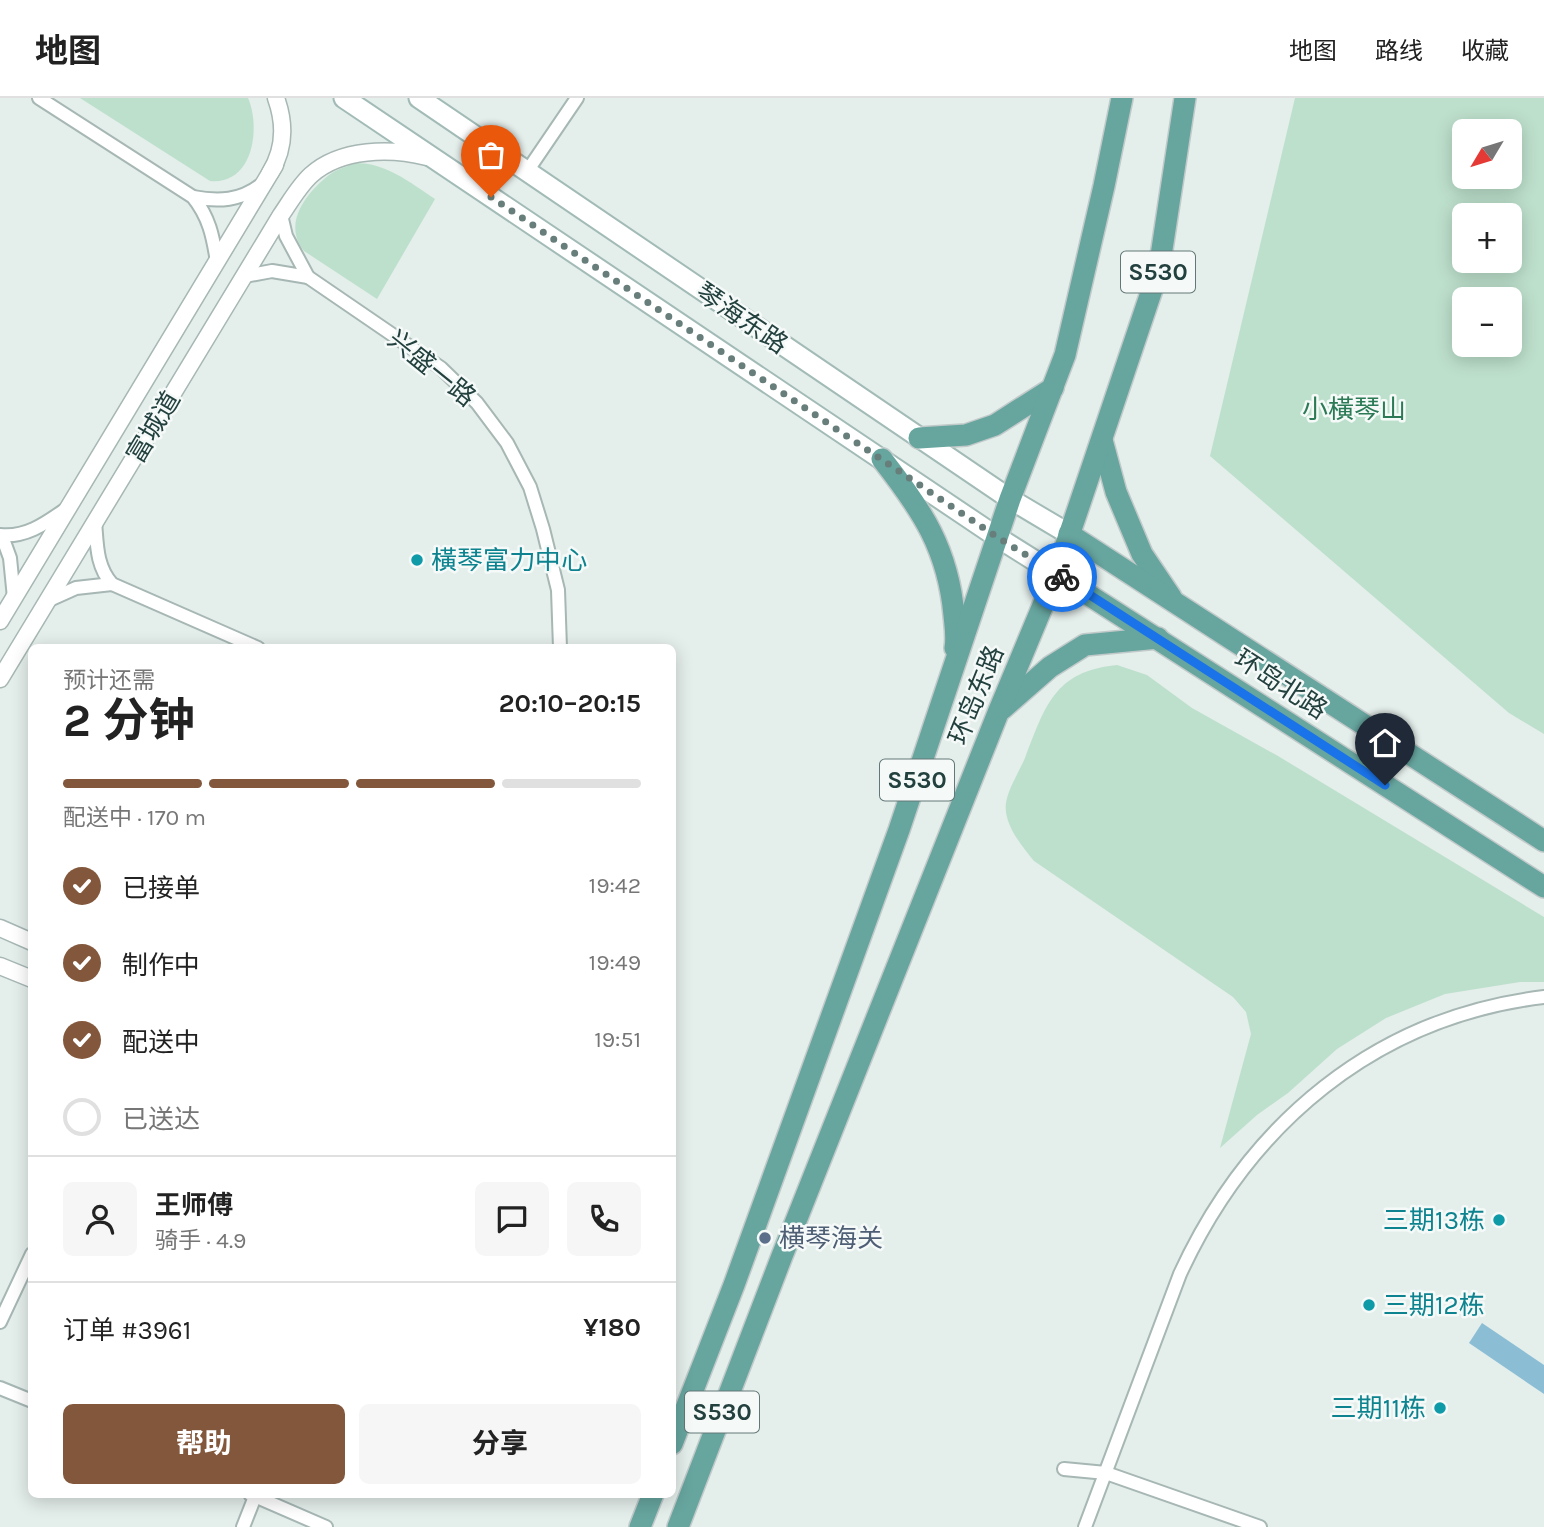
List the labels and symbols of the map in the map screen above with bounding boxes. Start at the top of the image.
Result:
north arrow [1452,119,1522,189]
pin [461,125,521,197]
road number: S530 [1121,252,1195,292]
street label: 琴海东路 [690,276,794,360]
street label: 兴盛一路 [382,324,482,413]
street label: 富城道 [120,386,187,469]
park label: 小橫琴山 [1302,394,1406,425]
courier [1027,542,1097,612]
place label: 橫琴富力中心 [431,545,587,576]
marker: 橫琴富力中心 [409,552,425,568]
street label: 环岛东路 [943,641,1010,749]
street label: 环岛北路 [1229,643,1333,726]
pin [1355,713,1415,785]
road number: S530 [880,760,954,800]
place label: 三期13栋 [1383,1205,1485,1236]
marker: 三期13栋 [1491,1212,1507,1228]
place label: 横琴海关 [779,1223,883,1254]
marker: 横琴海关 [757,1230,773,1246]
place label: 三期12栋 [1383,1290,1485,1321]
marker: 三期12栋 [1361,1297,1377,1313]
road number: S530 [685,1392,759,1432]
place label: 三期11栋 [1331,1393,1426,1424]
marker: 三期11栋 [1432,1400,1448,1416]

